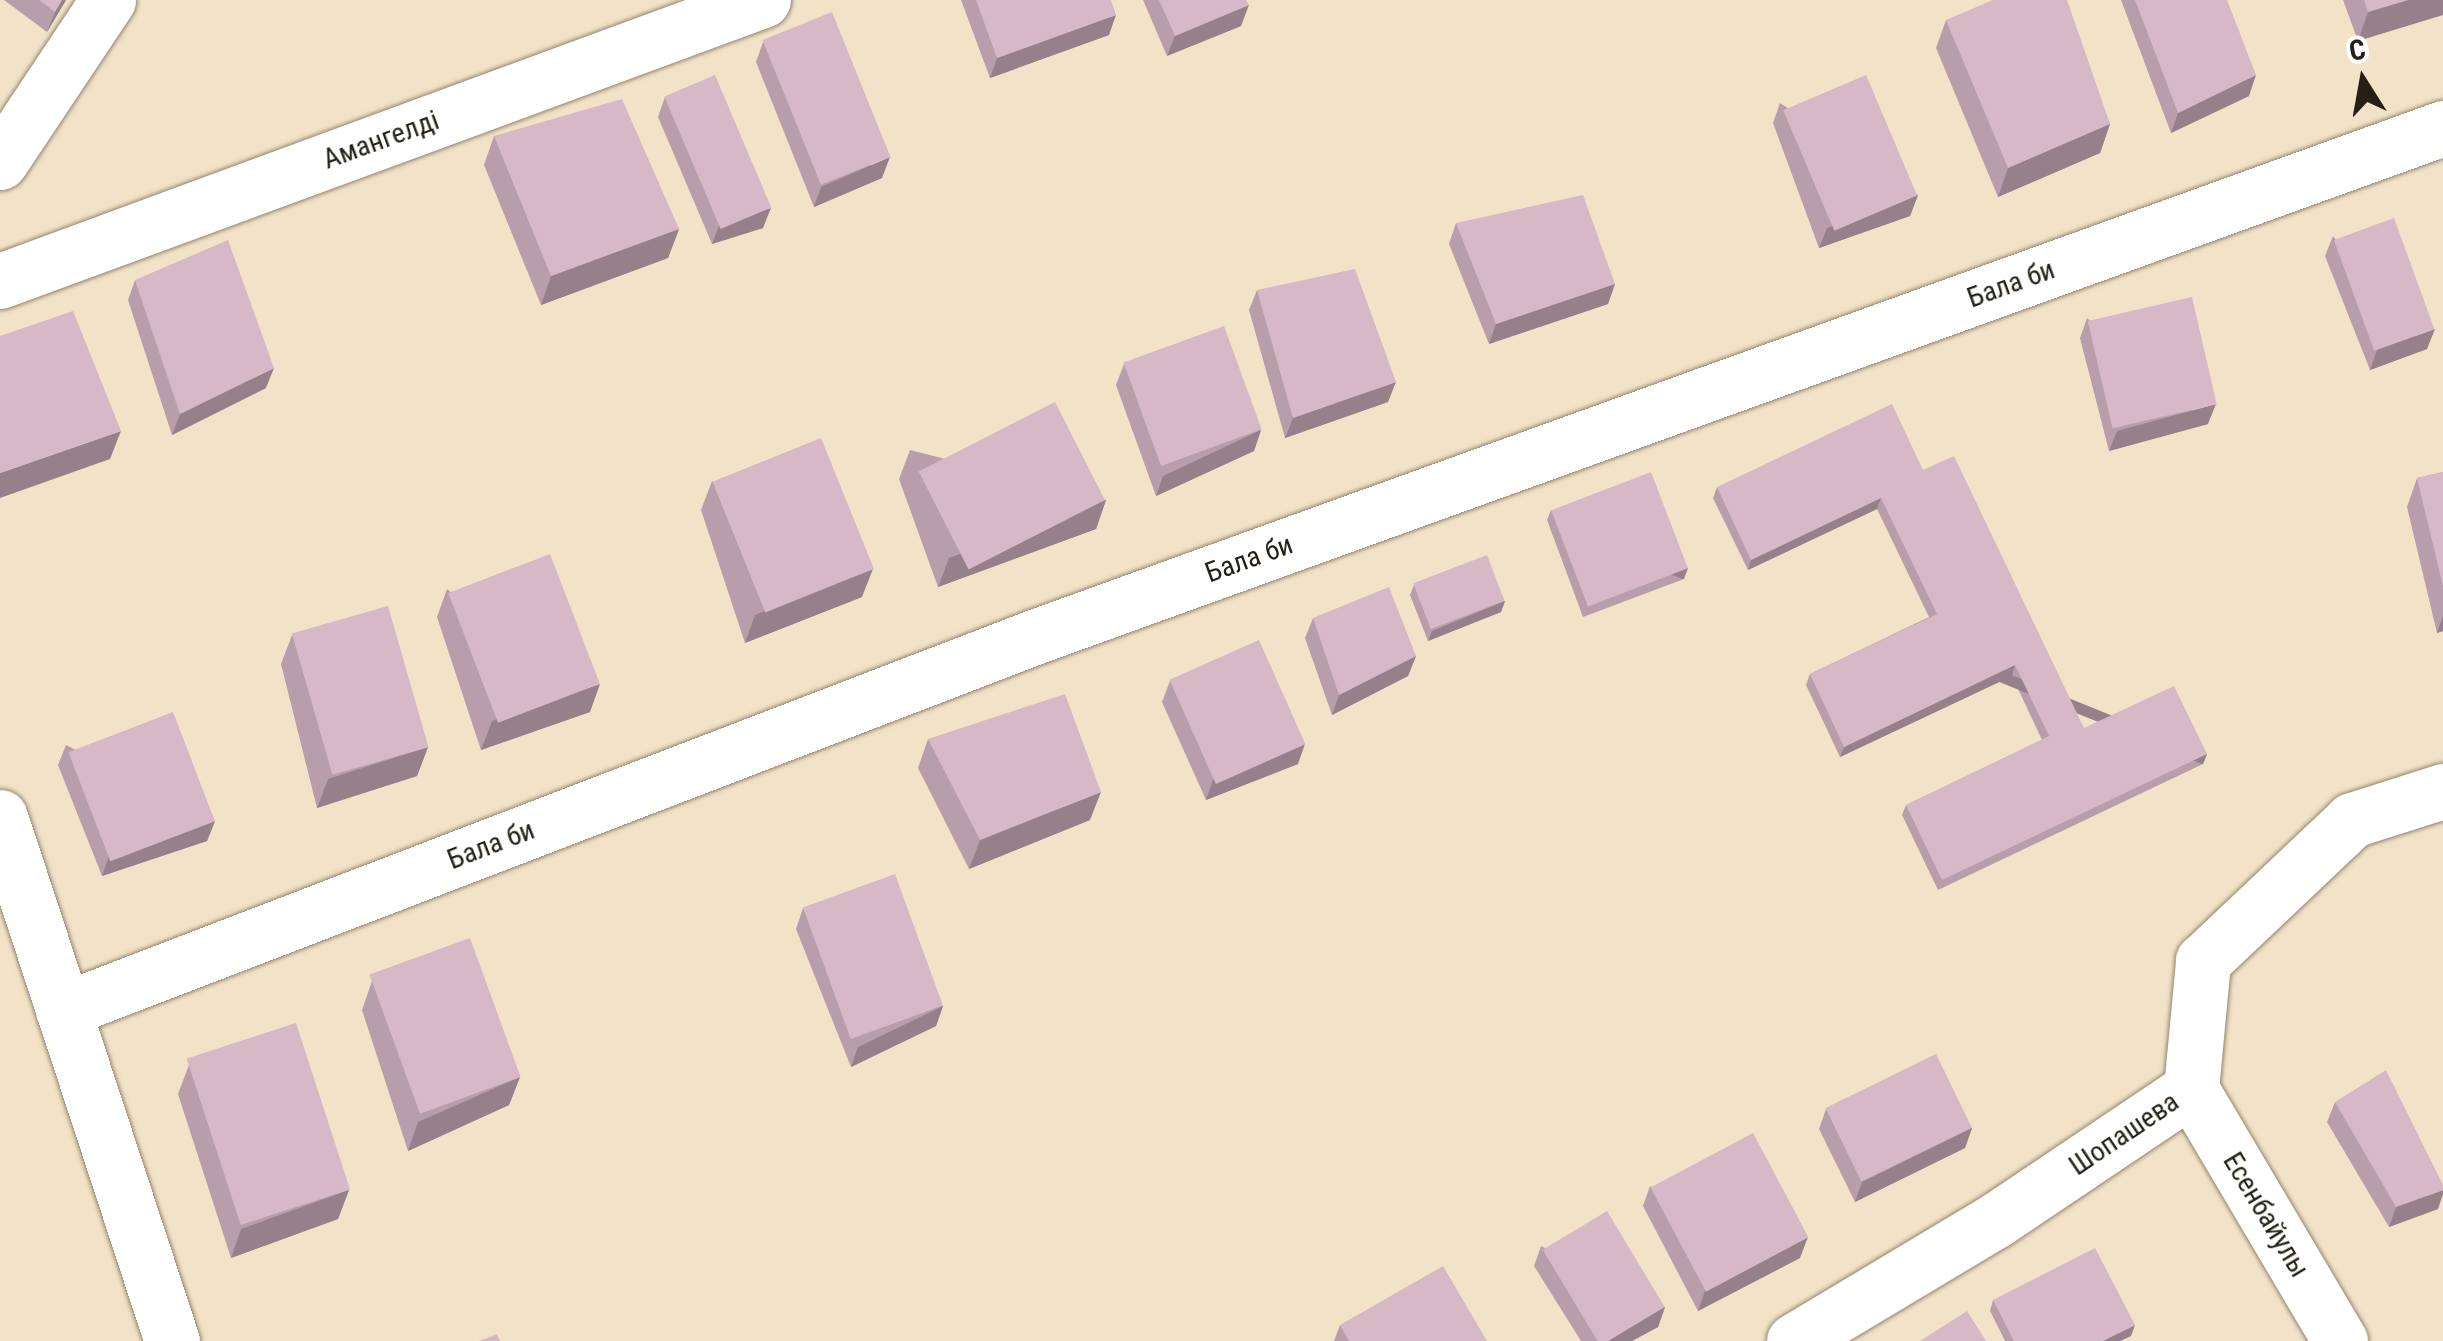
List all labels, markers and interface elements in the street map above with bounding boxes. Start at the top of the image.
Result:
north arrow [2313,30,2413,130]
text: С [2346,32,2368,68]
street label: Амангелді [318,104,444,176]
street label: Бала би [1963,253,2059,315]
street label: Бала би [1201,528,1297,590]
street label: Бала би [443,813,539,877]
street label: Шопашева [2063,1085,2185,1183]
street label: Есенбайулы [2216,1146,2316,1284]

